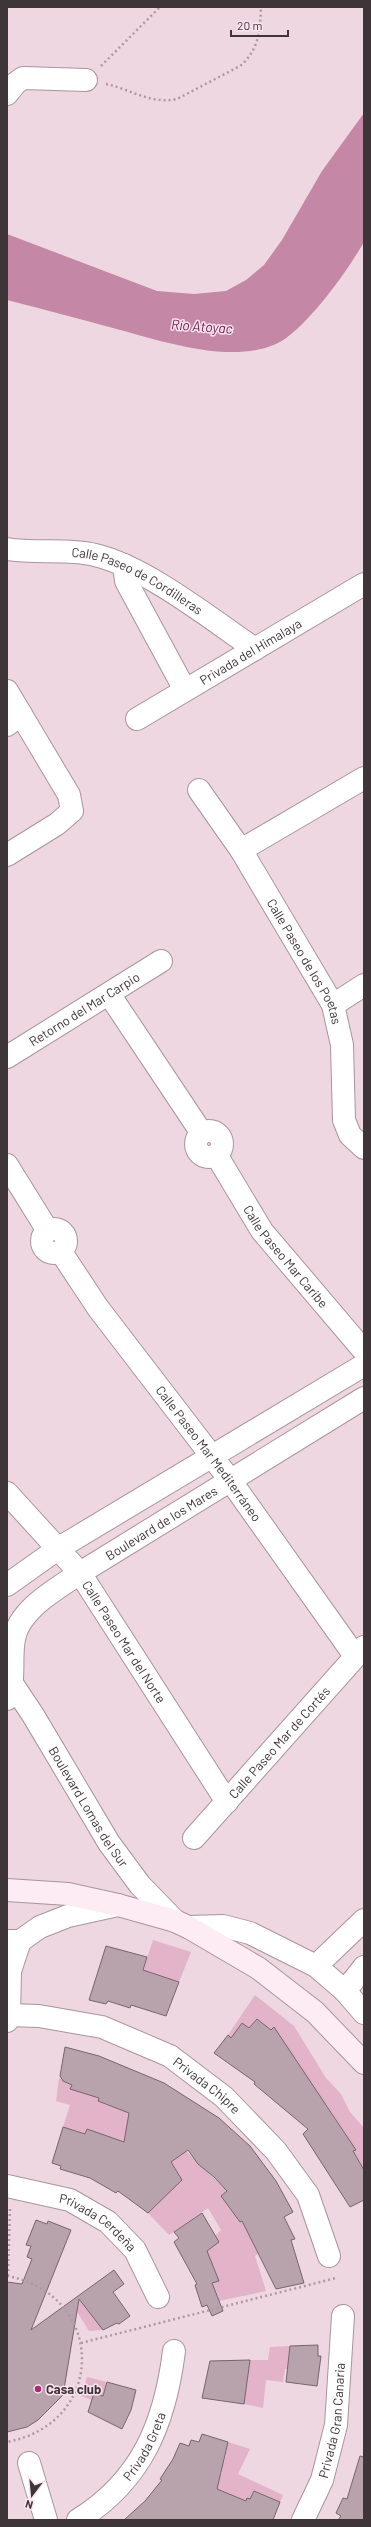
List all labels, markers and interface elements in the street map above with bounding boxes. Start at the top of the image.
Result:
scale bar [231,12,288,38]
text: 20 m [237,18,263,32]
water label: Río Atoyac [171,315,233,337]
street label: Calle Paseo de Cordilleras [71,544,206,618]
street label: Privada del Himalaya [197,615,304,688]
street label: Calle Paseo de los Poetas [264,896,345,1026]
street label: Retorno del Mar Carpio [26,968,143,1049]
street label: Calle Paseo Mar Caribe [240,1202,332,1311]
street label: Calle Paseo Mar Mediterráneo [153,1382,265,1525]
street label: Boulevard de los Mares [102,1482,220,1563]
street label: Calle Paseo Mar del Norte [79,1577,169,1706]
street label: Calle Paseo Mar de Cortés [225,1683,333,1802]
street label: Boulevard Lomas del Sur [45,1743,132,1870]
street label: Privada Chipre [170,2053,244,2117]
street label: Privada Cerdeña [58,2190,140,2255]
street label: Privada Gran Canaria [315,2362,348,2480]
place label: Casa club [46,2381,101,2397]
marker: Casa club [33,2384,43,2394]
street label: Privada Greta [119,2410,169,2484]
north arrow [12,2475,52,2515]
text: N [24,2498,34,2512]

